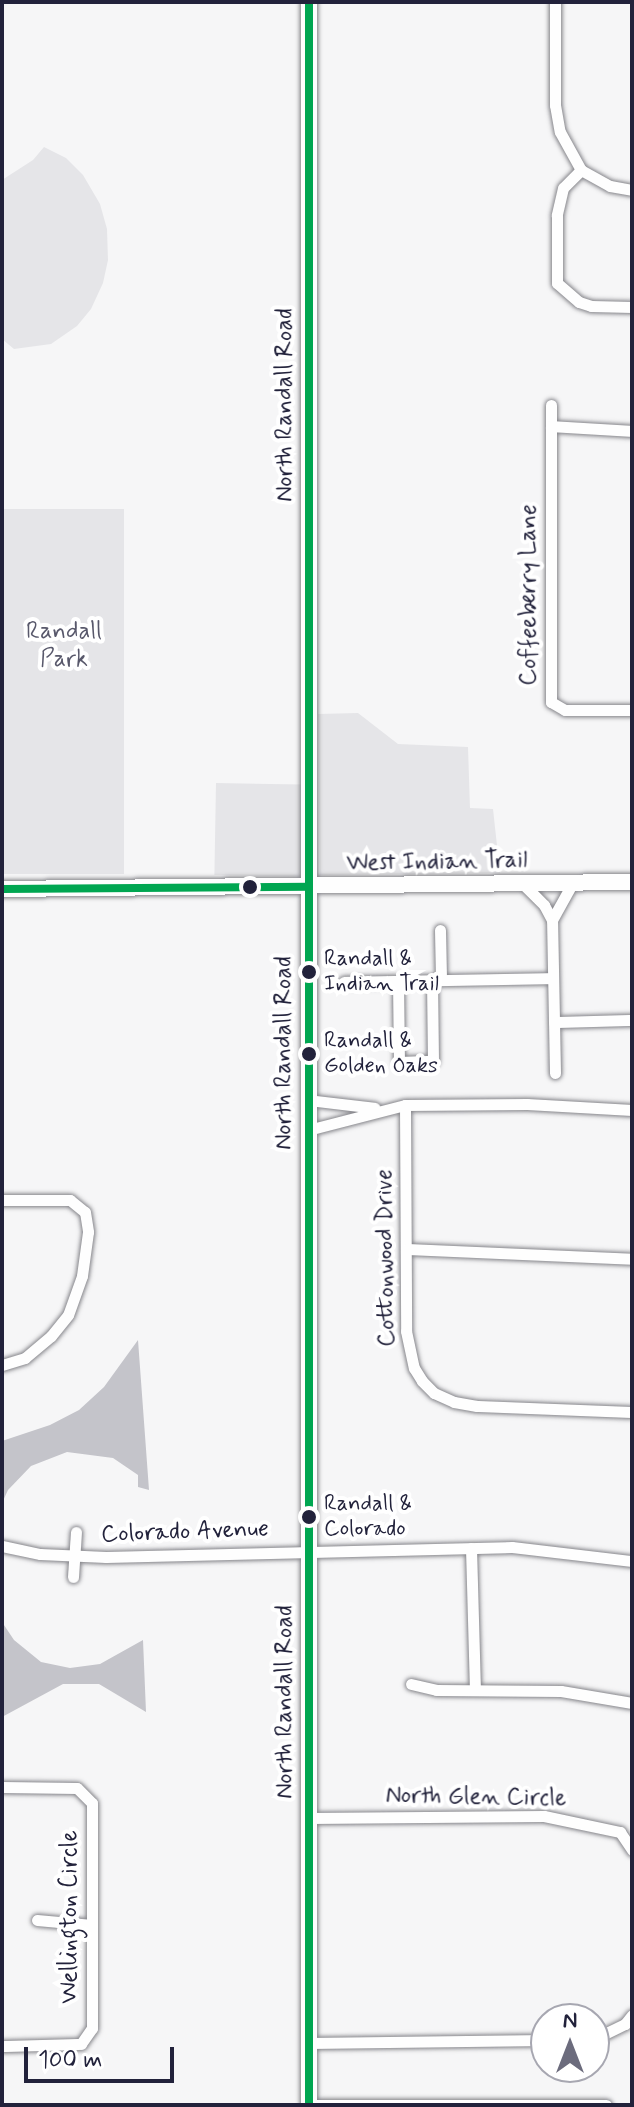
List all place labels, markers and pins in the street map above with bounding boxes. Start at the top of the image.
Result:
unlabelled marker [242,879,258,895]
place label: Randall & Indian Trail [324,946,439,998]
marker: Randall & Indian Trail [301,964,317,980]
place label: Randall & Golden Oaks [324,1028,438,1080]
marker: Randall & Golden Oaks [301,1046,317,1062]
place label: Randall & Colorado [324,1491,412,1542]
marker: Randall & Colorado [301,1509,317,1525]

